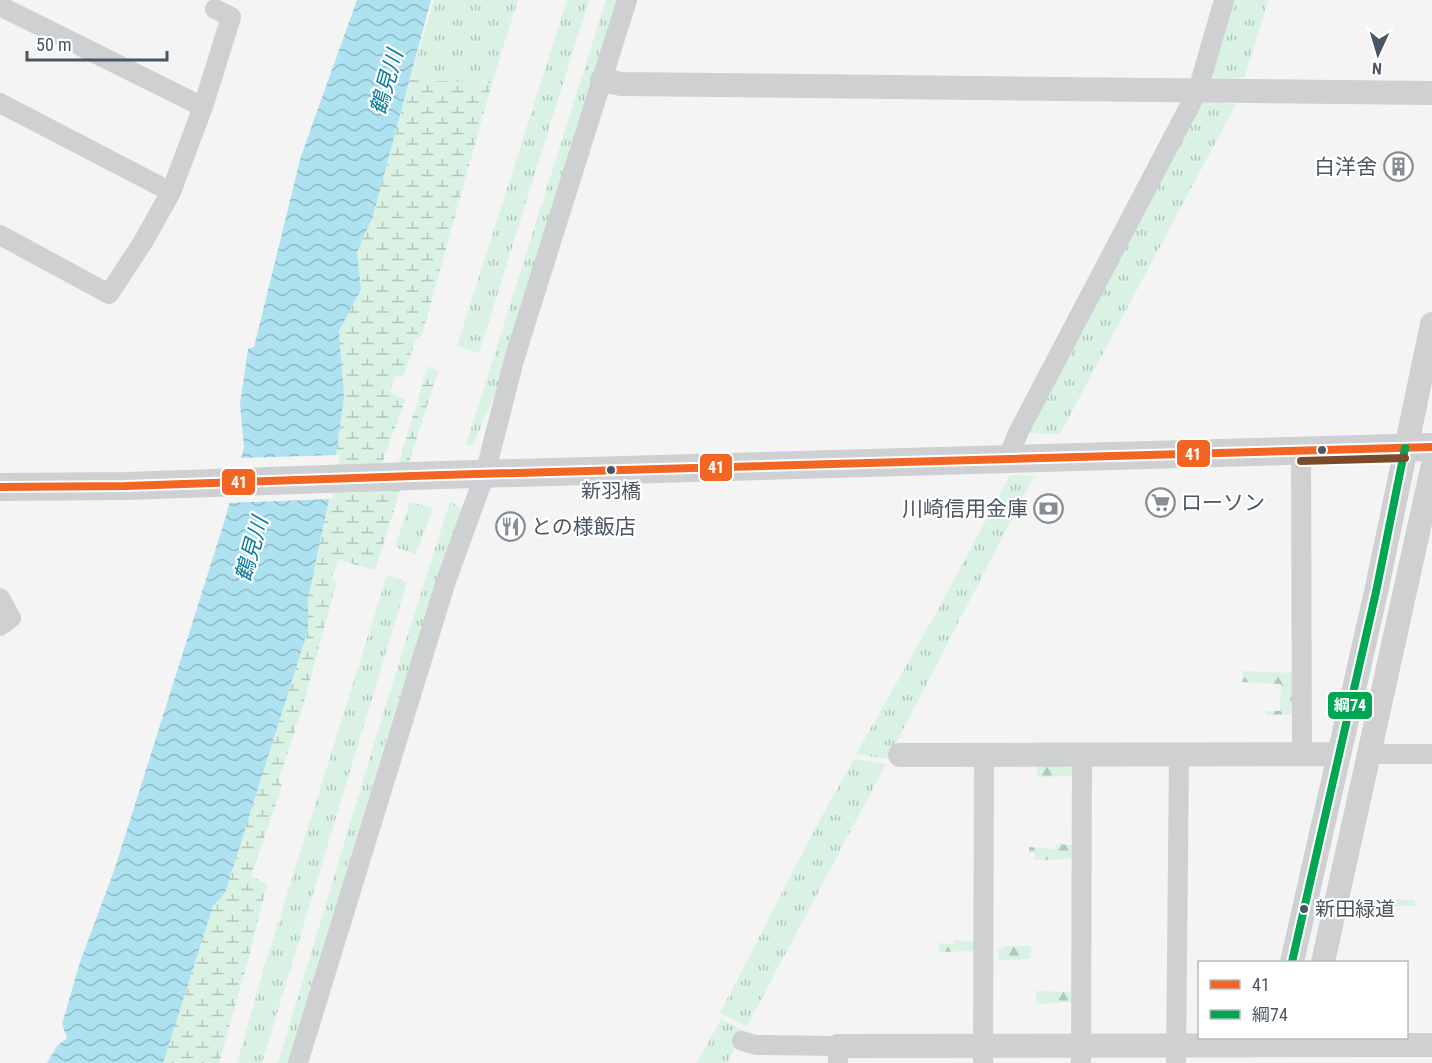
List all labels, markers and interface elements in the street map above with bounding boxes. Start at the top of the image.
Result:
scale bar [27,24,166,62]
north arrow [1348,24,1408,84]
text: 50 m [36,34,71,55]
water label: 鶴見川 [365,45,408,117]
text: N [1371,59,1383,78]
building icon: 白洋舍 [1382,151,1414,183]
place label: 白洋舍 [1314,155,1377,179]
line badge: 41 [1176,439,1211,468]
unlabelled marker [1316,444,1328,456]
text: 41 [1185,445,1201,464]
line badge: 41 [699,453,733,482]
text: 41 [708,458,724,477]
marker: 新羽橋 [605,464,617,476]
line badge: 41 [221,468,256,496]
text: 41 [231,473,247,492]
place label: 新羽橋 [581,479,641,503]
supermarket icon: ローソン [1144,487,1176,519]
place label: ローソン [1181,491,1265,515]
bank icon: 川崎信用金庫 [1033,493,1065,525]
place label: 川崎信用金庫 [902,497,1028,521]
restaurant icon: との様飯店 [494,511,526,543]
water label: 鶴見川 [230,512,273,584]
place label: との様飯店 [531,515,636,539]
line badge: 綱74 [1327,691,1373,720]
text: 綱74 [1334,696,1366,715]
place label: 新田緑道 [1315,897,1395,921]
marker: 新田緑道 [1298,903,1310,915]
legend [1198,961,1408,1039]
text: 41 [1252,974,1270,995]
text: 綱74 [1252,1004,1288,1025]

